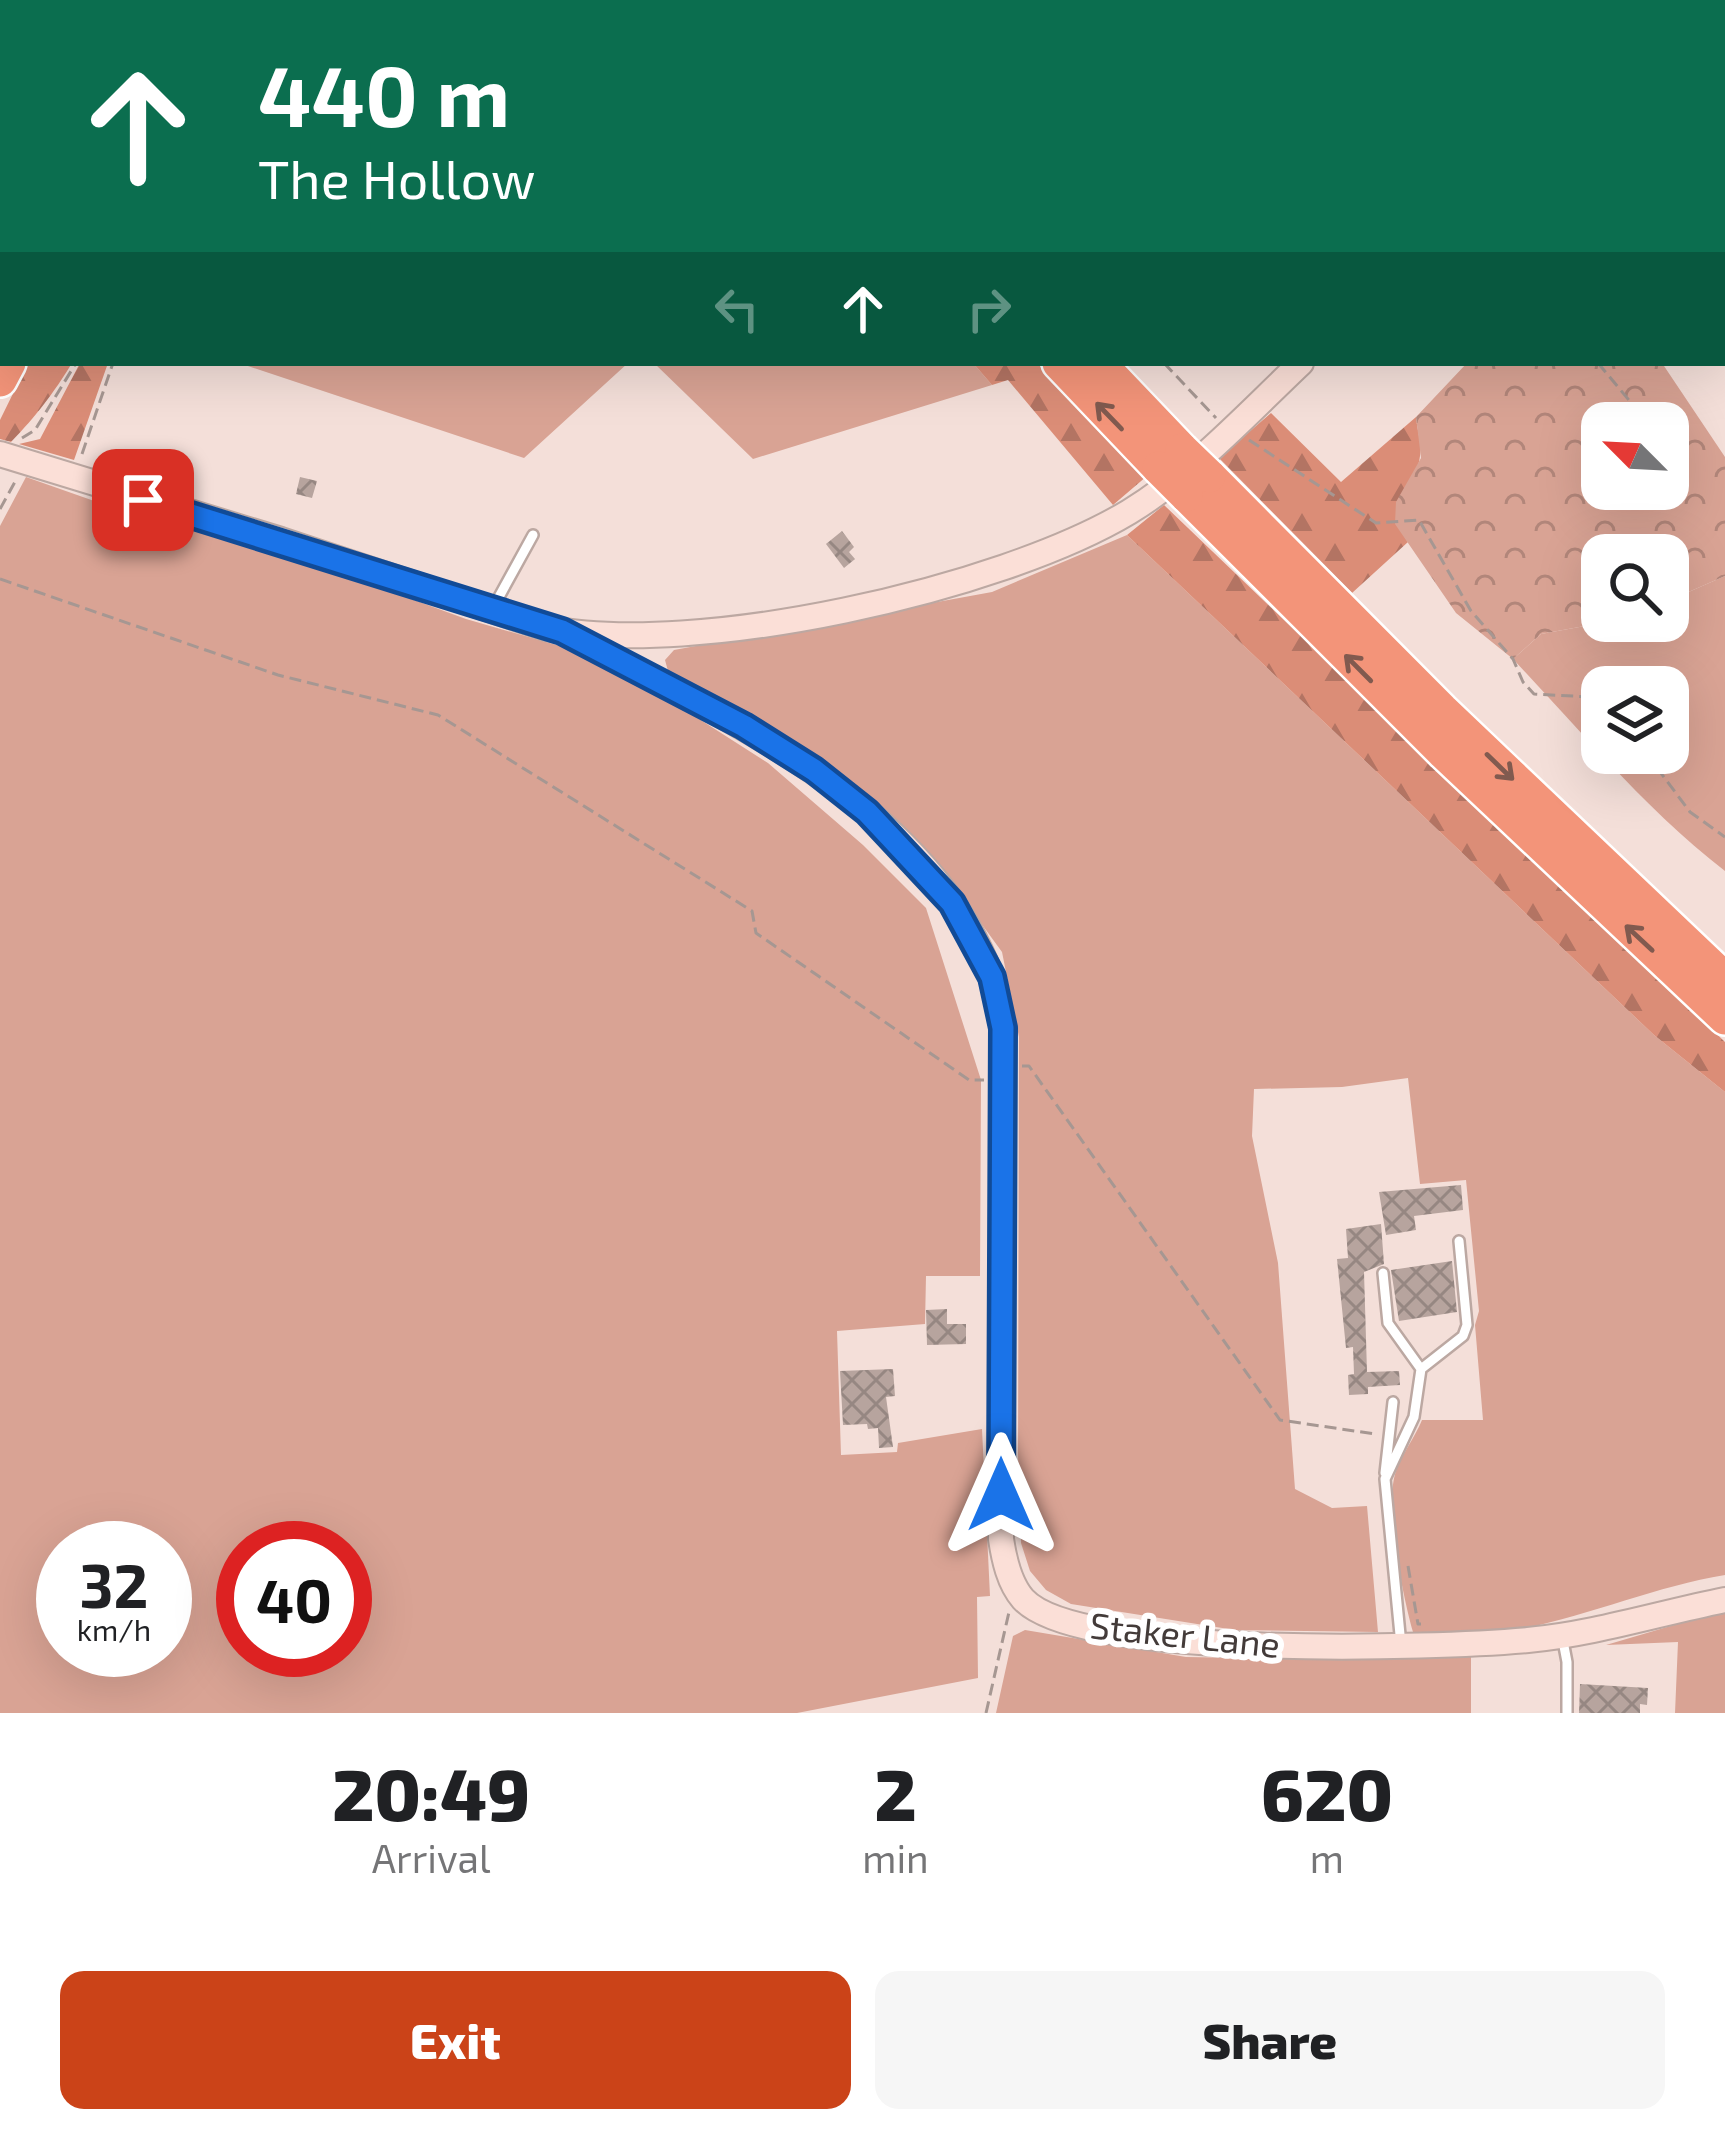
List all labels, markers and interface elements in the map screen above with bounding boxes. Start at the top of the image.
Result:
text: 440 m [258,43,510,144]
icon: ahead [60,48,216,204]
text: The Hollow [258,145,536,210]
icon: left [704,276,770,342]
icon: ahead [830,276,896,342]
icon: right [956,276,1022,342]
one-way arrow [1096,401,1123,431]
north arrow [1581,402,1689,510]
map controls [1581,402,1689,774]
pin [92,449,194,551]
icon: arrive [110,467,176,533]
button: search [1581,534,1689,642]
one-way arrow [1344,653,1374,683]
button: layers [1581,666,1689,774]
one-way arrow [1485,752,1514,780]
one-way arrow [1625,925,1655,953]
position arrow [938,1432,1064,1558]
speed limit sign: 40 [216,1521,372,1677]
text: 32 [80,1548,148,1620]
street label: Staker Lane [1088,1602,1282,1665]
text: km/h [77,1611,151,1647]
text: 20:49 [332,1749,530,1835]
text: 2 [874,1749,917,1835]
text: 620 [1261,1749,1393,1835]
text: Arrival [372,1834,490,1881]
text: min [862,1834,929,1881]
text: m [1310,1834,1344,1881]
button: Exit [60,1971,851,2109]
button: Share [875,1971,1665,2109]

